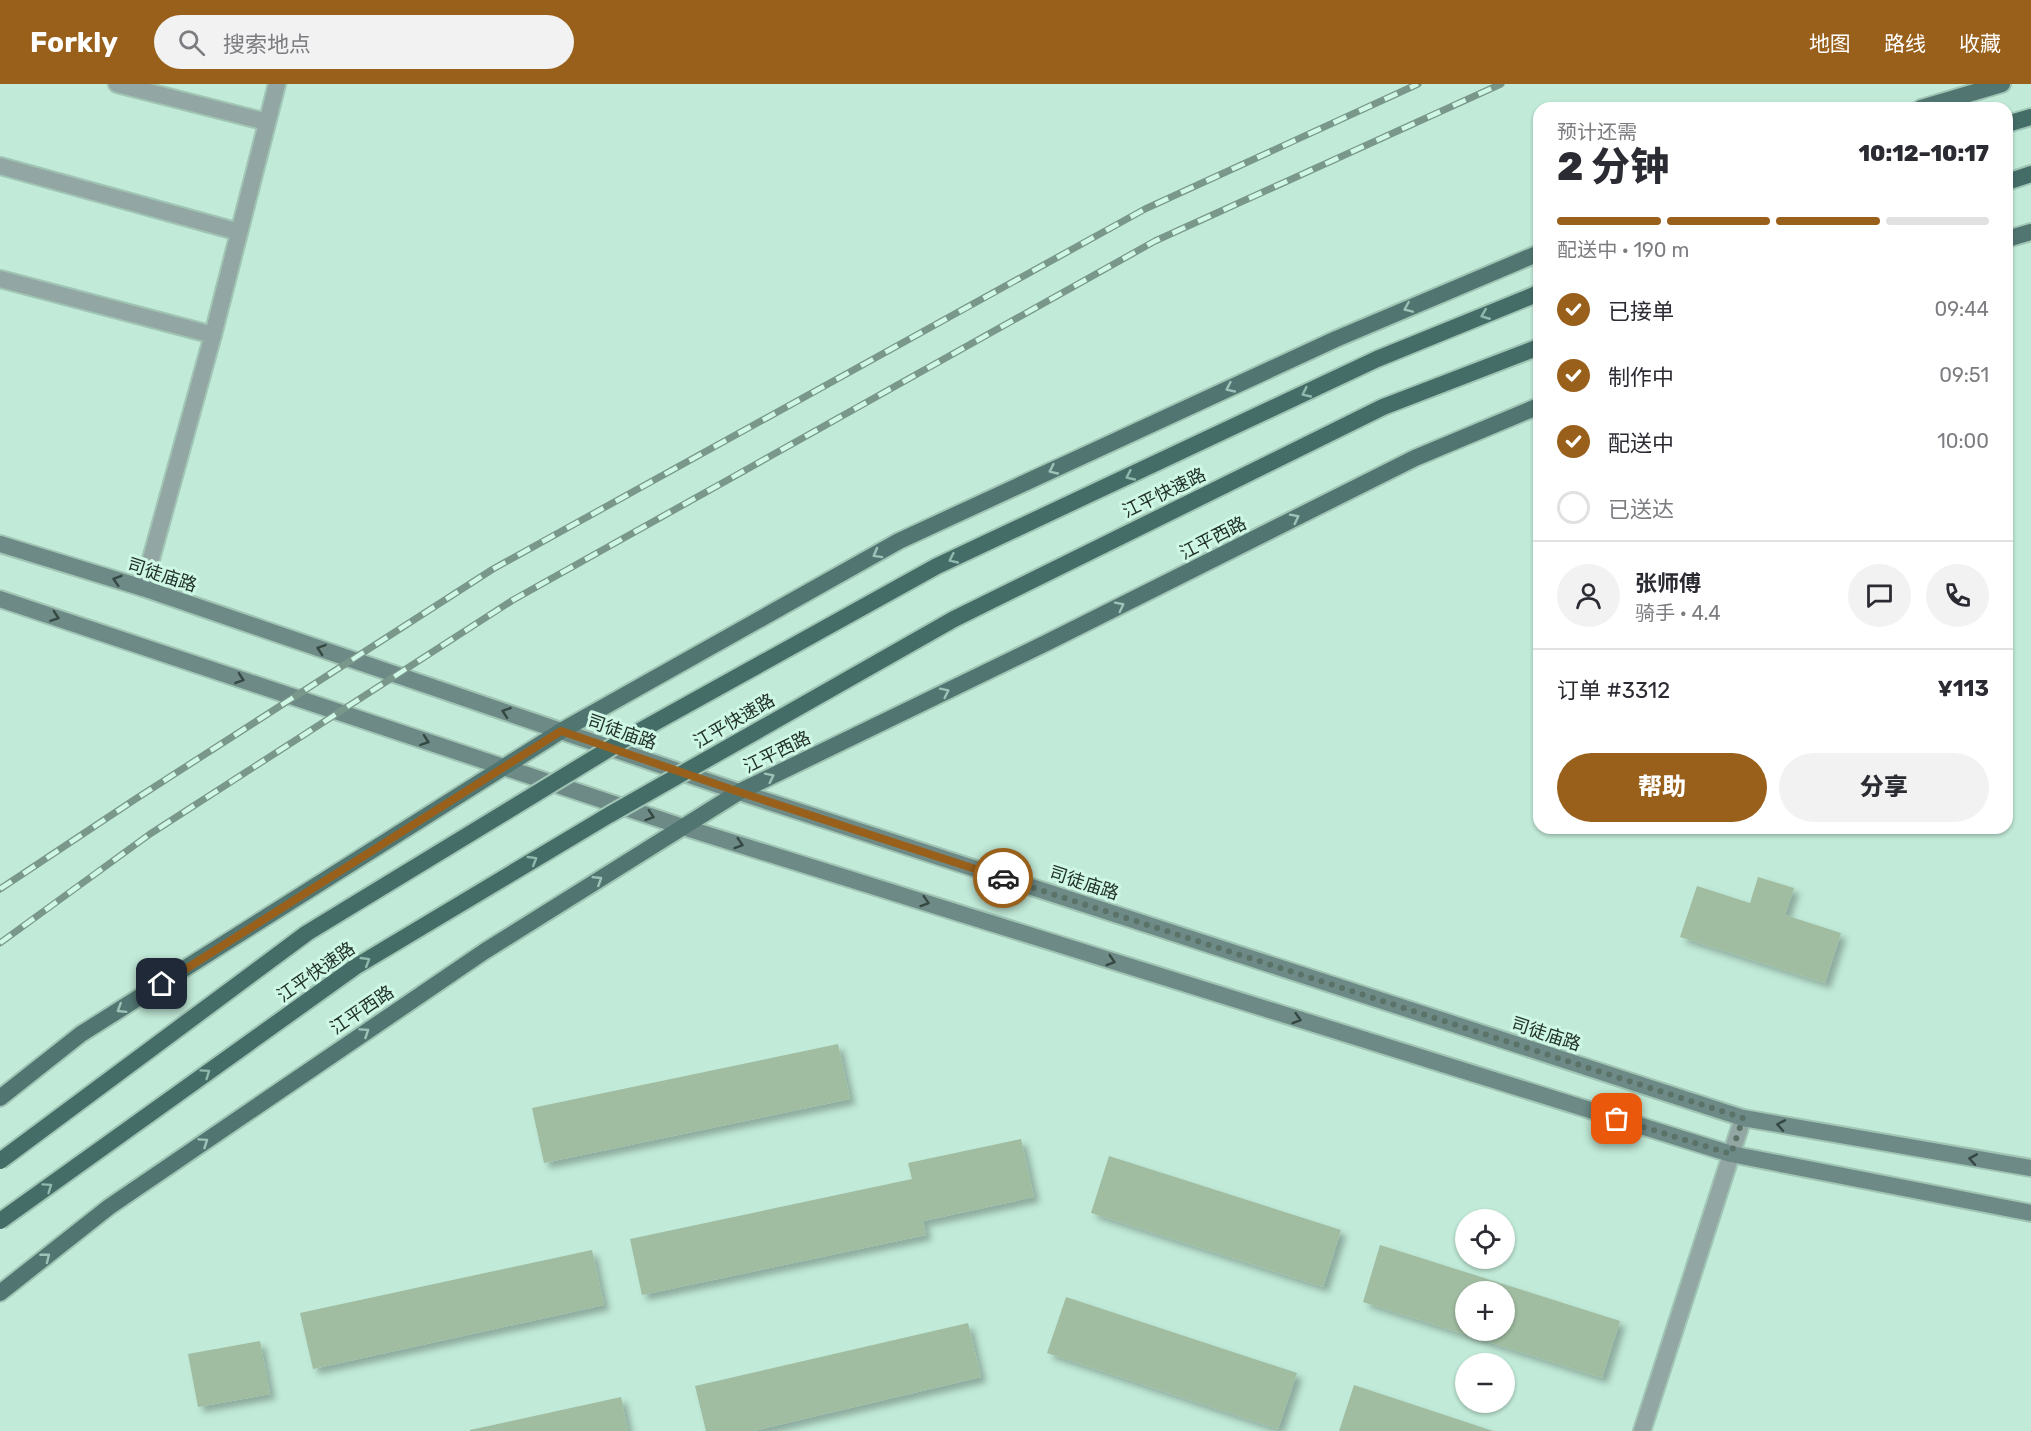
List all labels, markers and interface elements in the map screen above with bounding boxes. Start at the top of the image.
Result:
search box [154,15,574,69]
text: Forkly [30,26,118,59]
icon: search [175,26,208,59]
text: 搜索地点 [223,31,311,58]
text: 地图 [1809,31,1851,56]
text: 路线 [1884,31,1926,56]
text: 收藏 [1959,31,2001,56]
text: 预计还需 [1557,120,1637,144]
text: 10:12–10:17 [1858,140,1989,167]
text: 2 分钟 [1557,144,1669,190]
text: 配送中 · 190 m [1557,238,1689,262]
icon: check [1557,293,1590,326]
text: 09:44 [1934,297,1989,321]
text: 已接单 [1608,298,1674,325]
one-way arrow [1403,301,1414,313]
one-way arrow [1480,308,1491,320]
icon: check [1557,359,1590,392]
text: 09:51 [1939,363,1989,387]
text: 制作中 [1608,364,1674,391]
one-way arrow [1225,381,1236,393]
one-way arrow [1302,385,1313,397]
icon: check [1557,425,1590,458]
text: 10:00 [1937,429,1989,453]
text: 配送中 [1608,430,1674,457]
one-way arrow [1048,463,1059,475]
street label: 江平快速路 [1119,463,1209,523]
one-way arrow [1125,468,1136,480]
text: 已送达 [1608,496,1674,523]
street label: 江平西路 [1176,512,1250,564]
one-way arrow [1288,514,1299,526]
one-way arrow [873,547,883,558]
one-way arrow [949,551,960,563]
street label: 司徒庙路 [124,553,200,597]
button: person [1557,564,1620,627]
button: chat [1848,564,1911,627]
button: phone [1926,564,1989,627]
text: 张师傅 [1635,570,1701,597]
one-way arrow [112,575,123,587]
one-way arrow [1114,601,1125,613]
text: 骑手 · 4.4 [1635,601,1721,625]
one-way arrow [49,610,60,623]
one-way arrow [317,644,327,657]
one-way arrow [234,672,245,685]
text: ¥113 [1937,675,1989,702]
text: 订单 #3312 [1557,677,1670,704]
one-way arrow [939,687,950,699]
street label: 江平快速路 [690,689,778,753]
one-way arrow [501,707,512,720]
street label: 司徒庙路 [584,710,660,754]
street label: 江平西路 [740,726,814,778]
one-way arrow [419,734,430,747]
button: 帮助 [1557,753,1767,822]
button: 分享 [1779,753,1989,822]
one-way arrow [763,772,774,784]
one-way arrow [644,809,655,821]
one-way arrow [733,837,744,850]
courier [973,848,1033,908]
one-way arrow [527,856,537,868]
street label: 司徒庙路 [1046,861,1122,905]
icon: car [987,862,1020,895]
one-way arrow [592,875,602,887]
one-way arrow [919,895,930,908]
street label: 江平快速路 [273,937,359,1007]
one-way arrow [1105,953,1116,966]
one-way arrow [360,957,370,969]
pin [136,958,187,1009]
icon: home [145,967,178,1000]
street label: 江平西路 [326,981,398,1039]
one-way arrow [117,1002,128,1013]
one-way arrow [1291,1012,1302,1024]
street label: 司徒庙路 [1508,1012,1584,1056]
one-way arrow [358,1029,369,1040]
one-way arrow [200,1070,211,1081]
pin [1591,1093,1642,1144]
icon: bag [1600,1102,1633,1135]
one-way arrow [1777,1119,1787,1132]
one-way arrow [197,1138,208,1149]
one-way arrow [1969,1153,1979,1166]
one-way arrow [41,1183,52,1194]
map controls [1455,1209,1515,1413]
button: locate [1455,1209,1515,1269]
one-way arrow [39,1253,50,1264]
button: + [1455,1281,1515,1341]
button: − [1455,1353,1515,1413]

